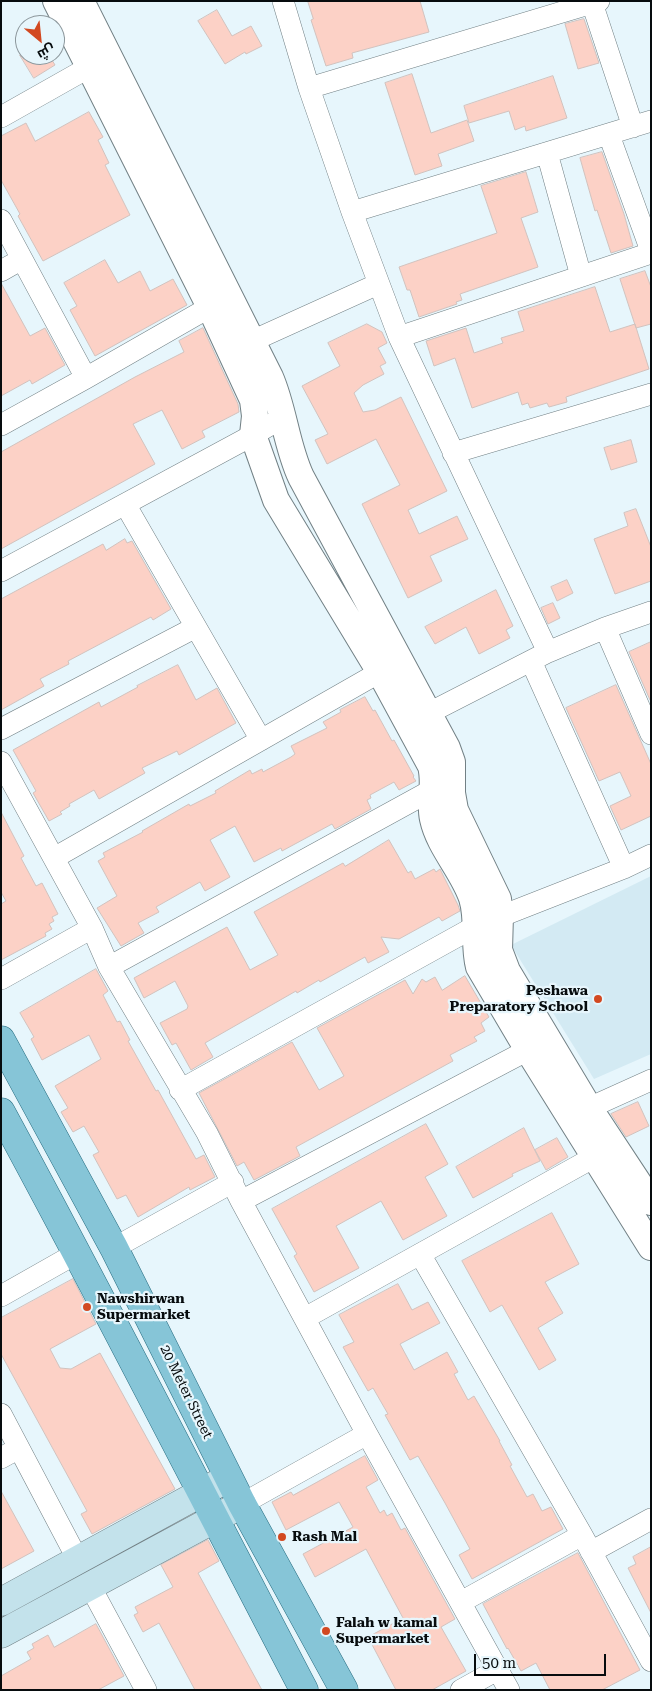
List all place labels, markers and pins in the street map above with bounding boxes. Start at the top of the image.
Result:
place label: Peshawa Preparatory School [449,983,588,1016]
marker: Peshawa Preparatory School [592,993,604,1005]
place label: Nawshirwan Supermarket [97,1291,190,1324]
marker: Nawshirwan Supermarket [81,1301,93,1313]
place label: Rash Mal [292,1529,357,1545]
marker: Rash Mal [276,1531,288,1543]
place label: Falah w kamal Supermarket [336,1615,437,1648]
marker: Falah w kamal Supermarket [320,1625,332,1637]

